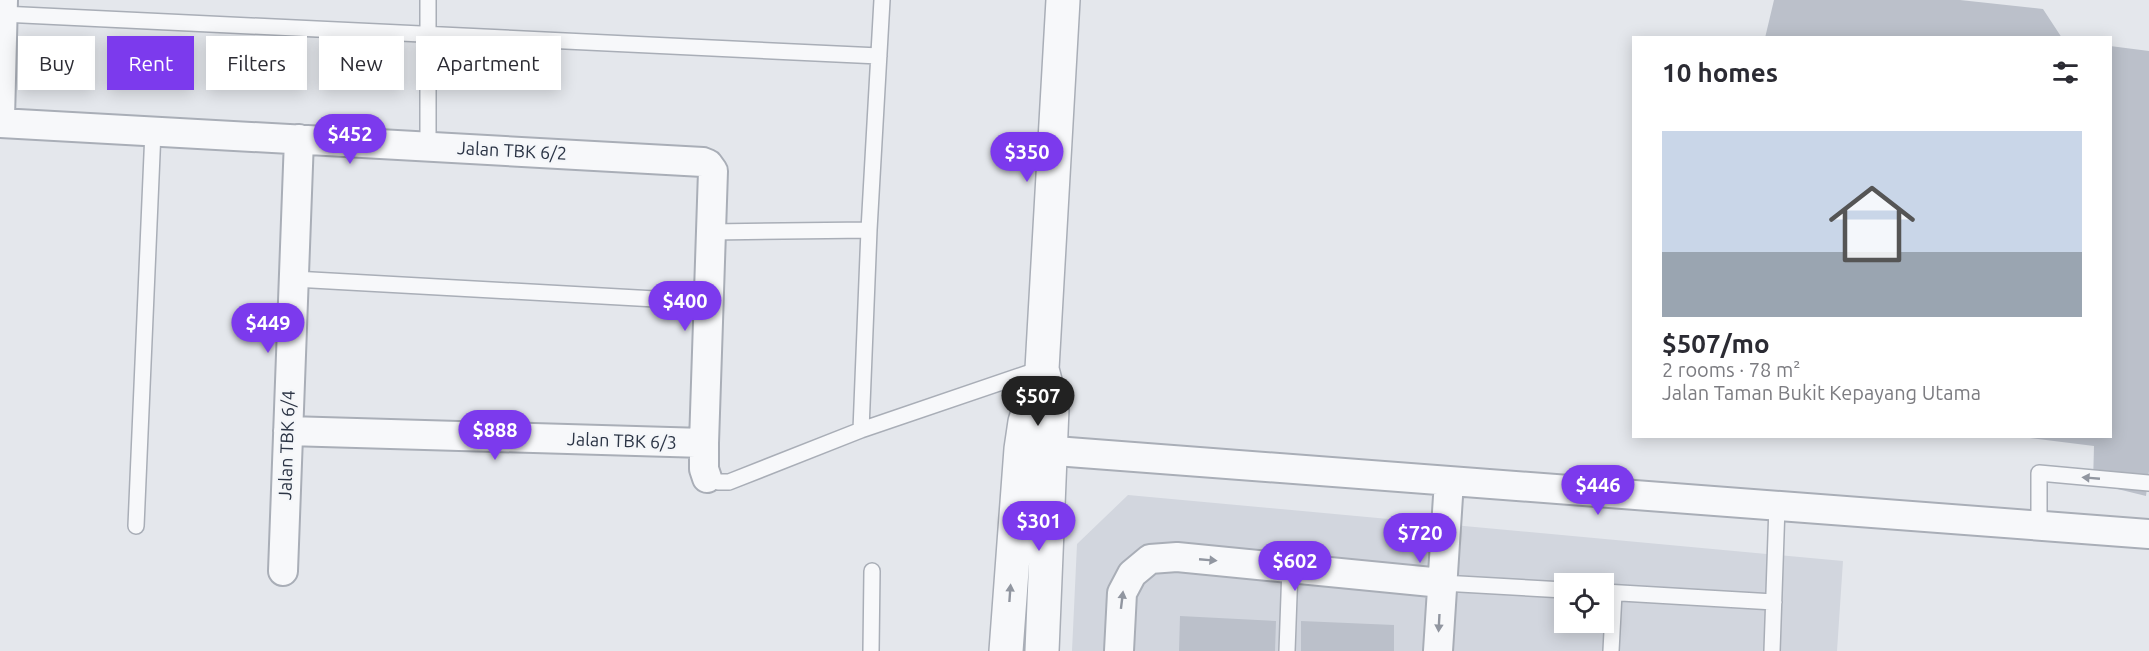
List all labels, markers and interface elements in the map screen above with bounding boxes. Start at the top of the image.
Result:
chip: Buy [18,36,95,90]
chip: Rent [107,36,194,90]
chip: Filters [206,36,307,90]
chip: New [319,36,404,90]
chip: Apartment [416,36,561,90]
icon: filters [2049,56,2082,89]
text: 10 homes [1662,58,1778,87]
pin: $452 [314,114,386,165]
text: $452 [327,122,373,145]
pin: $350 [991,132,1063,183]
street label: Jalan TBK 6/2 [457,137,567,163]
text: $350 [1004,140,1050,163]
icon: home [1818,170,1926,278]
pin: $400 [649,281,721,332]
text: $400 [662,289,708,312]
pin: $449 [232,303,304,354]
text: $449 [245,311,291,334]
text: $507/mo [1662,329,1770,358]
text: 2 rooms · 78 m² [1662,358,1800,381]
pin: $507 [1002,376,1074,427]
text: Jalan Taman Bukit Kepayang Utama [1662,381,1981,404]
text: $507 [1015,384,1061,407]
street label: Jalan TBK 6/4 [274,390,298,500]
pin: $888 [459,410,531,461]
text: $888 [472,418,518,441]
street label: Jalan TBK 6/3 [567,428,677,452]
pin: $446 [1562,465,1634,516]
text: $446 [1575,473,1621,496]
one-way arrow [2081,473,2100,482]
pin: $301 [1003,501,1075,552]
text: $301 [1016,509,1062,532]
pin: $720 [1384,513,1456,564]
text: $720 [1397,521,1443,544]
pin: $602 [1259,541,1331,592]
text: $602 [1272,549,1318,572]
one-way arrow [1198,555,1217,565]
map controls [1554,573,1614,633]
button: locate [1554,573,1614,633]
one-way arrow [1006,583,1015,602]
one-way arrow [1117,590,1127,609]
one-way arrow [1435,614,1444,633]

